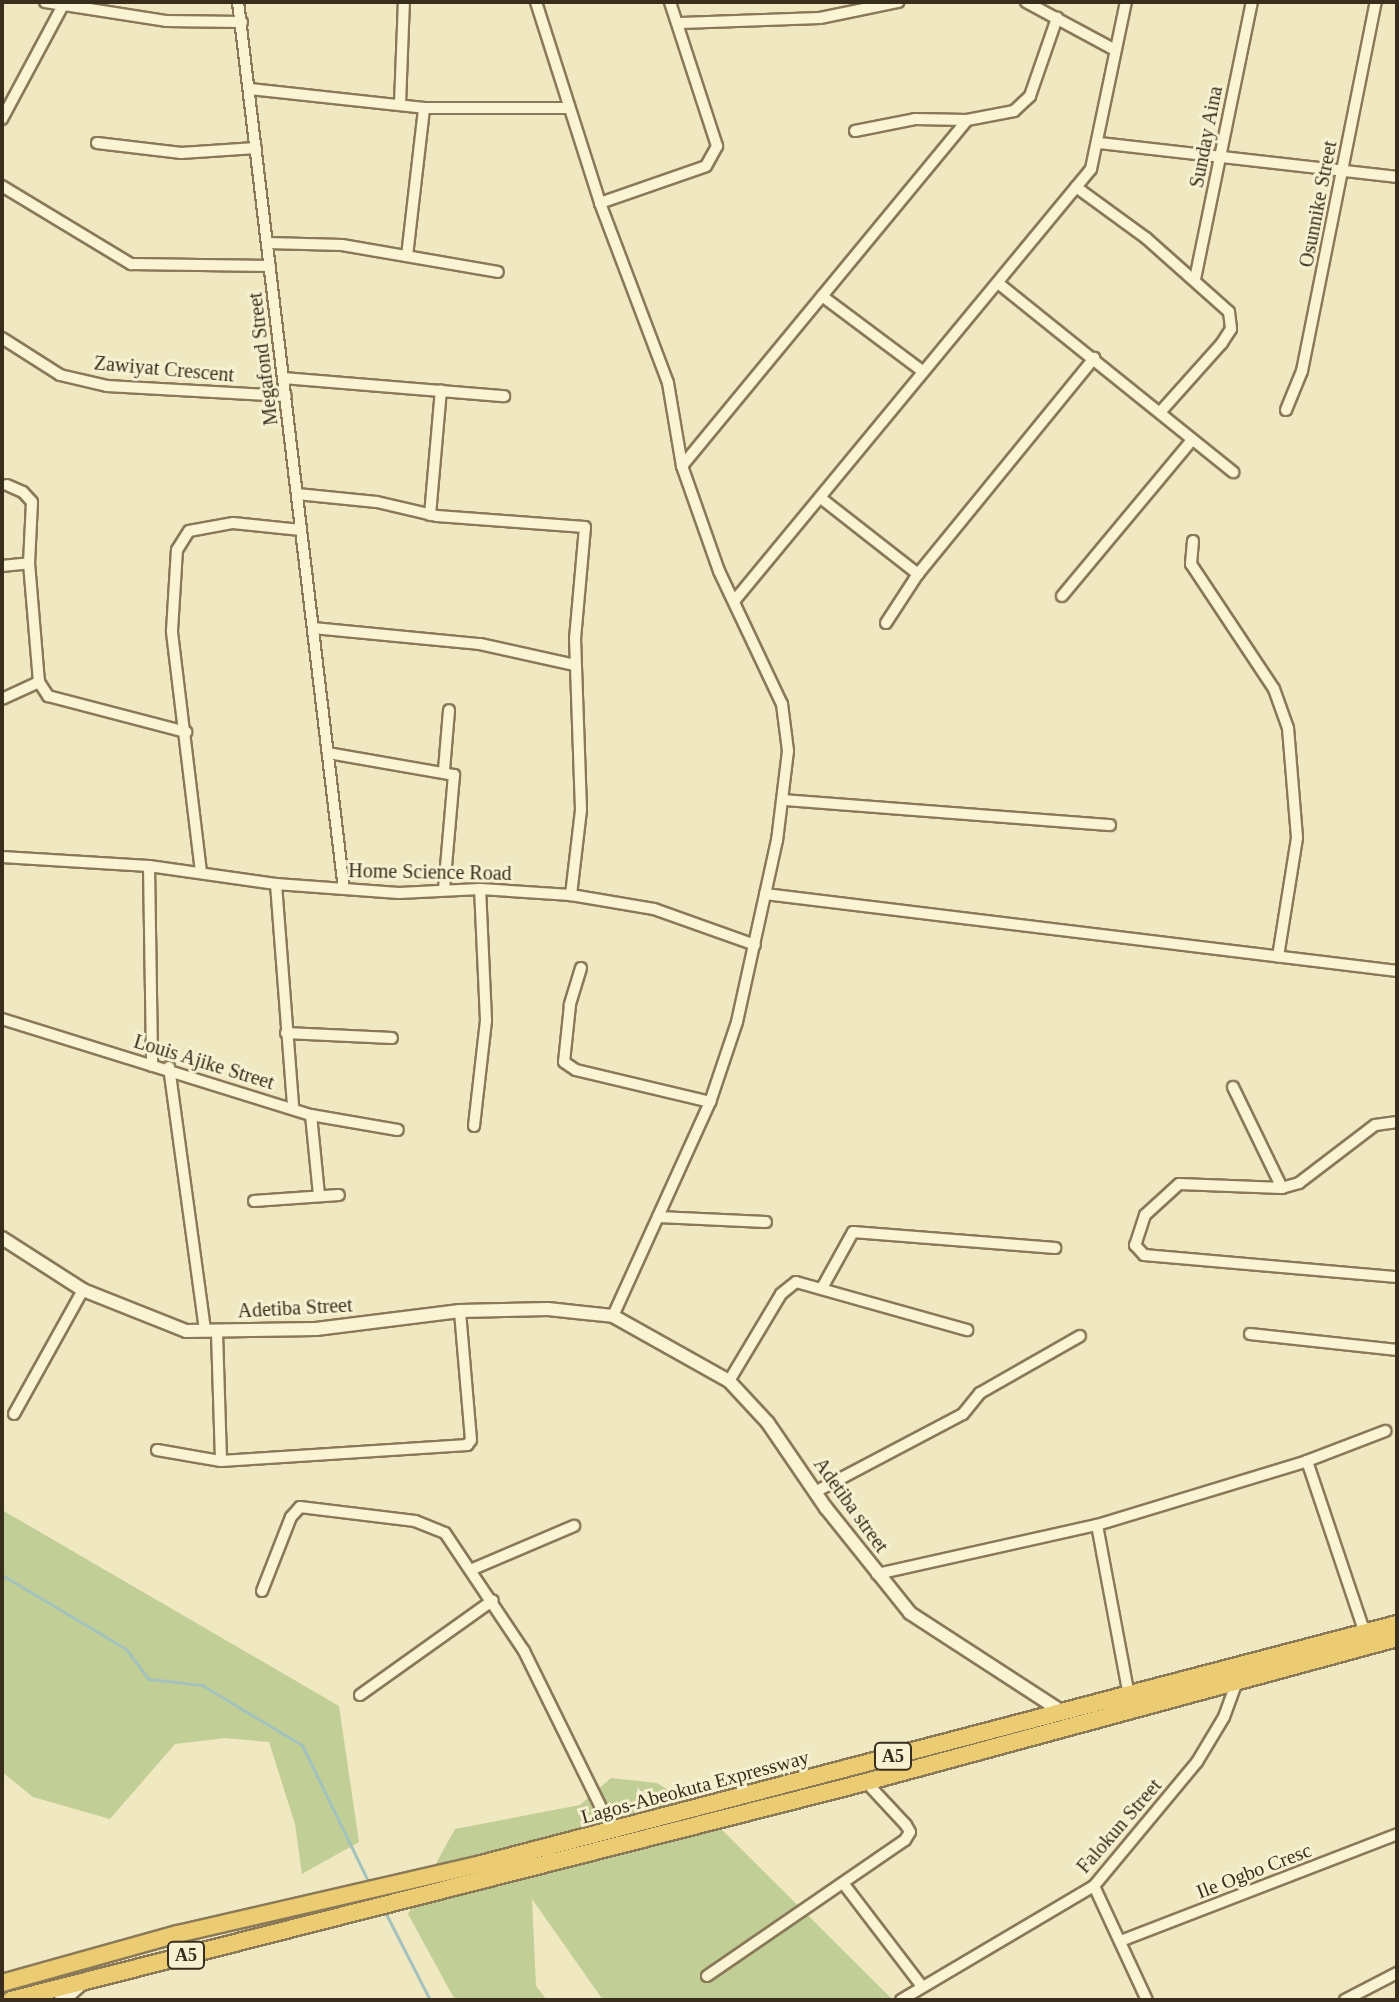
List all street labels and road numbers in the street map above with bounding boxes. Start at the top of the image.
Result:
street label: Sunday Aina [1184,84,1228,190]
street label: Osunnike Street [1294,139,1342,269]
street label: Megafond Street [243,291,283,427]
street label: Zawiyat Crescent [93,351,235,387]
street label: Home Science Road [348,859,512,885]
street label: Louis Ajike Street [130,1029,278,1095]
street label: Adetiba Street [237,1293,353,1323]
street label: Adetiba street [808,1453,894,1557]
road number: A5 [873,1742,913,1770]
street label: Lagos-Abeokuta Expressway [578,1745,812,1829]
street label: Falokun Street [1071,1774,1167,1878]
street label: Ile Ogbo Cresc [1193,1838,1315,1904]
road number: A5 [166,1941,206,1969]

